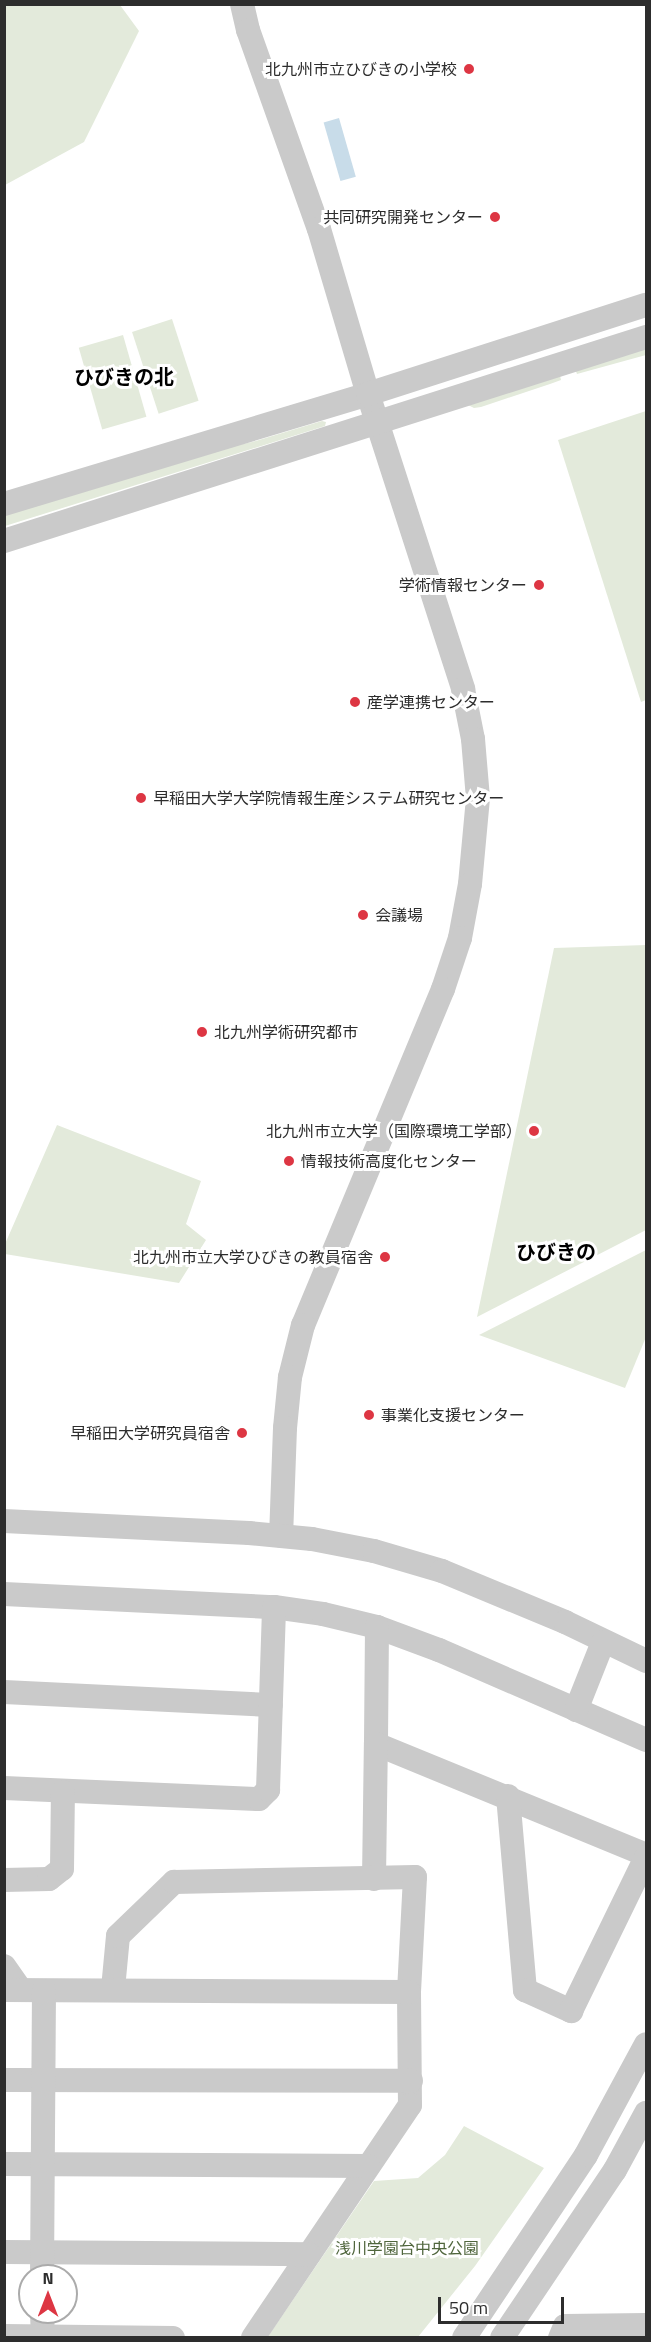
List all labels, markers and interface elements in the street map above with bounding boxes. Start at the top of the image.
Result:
place label: 北九州市立ひびきの小学校 [265,59,457,79]
marker: 北九州市立ひびきの小学校 [462,62,476,76]
place label: 共同研究開発センター [323,207,483,227]
marker: 共同研究開発センター [488,210,502,224]
district label: ひびきの北 [74,364,174,388]
place label: 学術情報センター [399,575,527,595]
marker: 学術情報センター [532,578,546,592]
place label: 産学連携センター [367,692,495,712]
marker: 産学連携センター [348,695,362,709]
place label: 早稲田大学大学院情報生産システム研究センター [153,788,505,808]
marker: 早稲田大学大学院情報生産システム研究センター [134,791,148,805]
place label: 会議場 [375,905,423,925]
marker: 会議場 [356,908,370,922]
place label: 北九州学術研究都市 [214,1022,358,1042]
marker: 北九州学術研究都市 [195,1025,209,1039]
place label: 北九州市立大学（国際環境工学部） [266,1121,522,1141]
marker: 北九州市立大学（国際環境工学部） [527,1124,541,1138]
place label: 情報技術高度化センター [301,1151,477,1171]
marker: 情報技術高度化センター [282,1154,296,1168]
district label: ひびきの [516,1239,596,1263]
place label: 北九州市立大学ひびきの教員宿舎 [133,1247,373,1267]
marker: 北九州市立大学ひびきの教員宿舎 [378,1250,392,1264]
place label: 事業化支援センター [381,1405,525,1425]
marker: 事業化支援センター [362,1408,376,1422]
place label: 早稲田大学研究員宿舎 [70,1423,230,1443]
marker: 早稲田大学研究員宿舎 [235,1426,249,1440]
park label: 浅川学園台中央公園 [335,2238,479,2258]
north arrow [18,2264,78,2324]
text: N [42,2266,54,2290]
scale bar [441,2285,567,2323]
text: 50 m [449,2294,488,2321]

